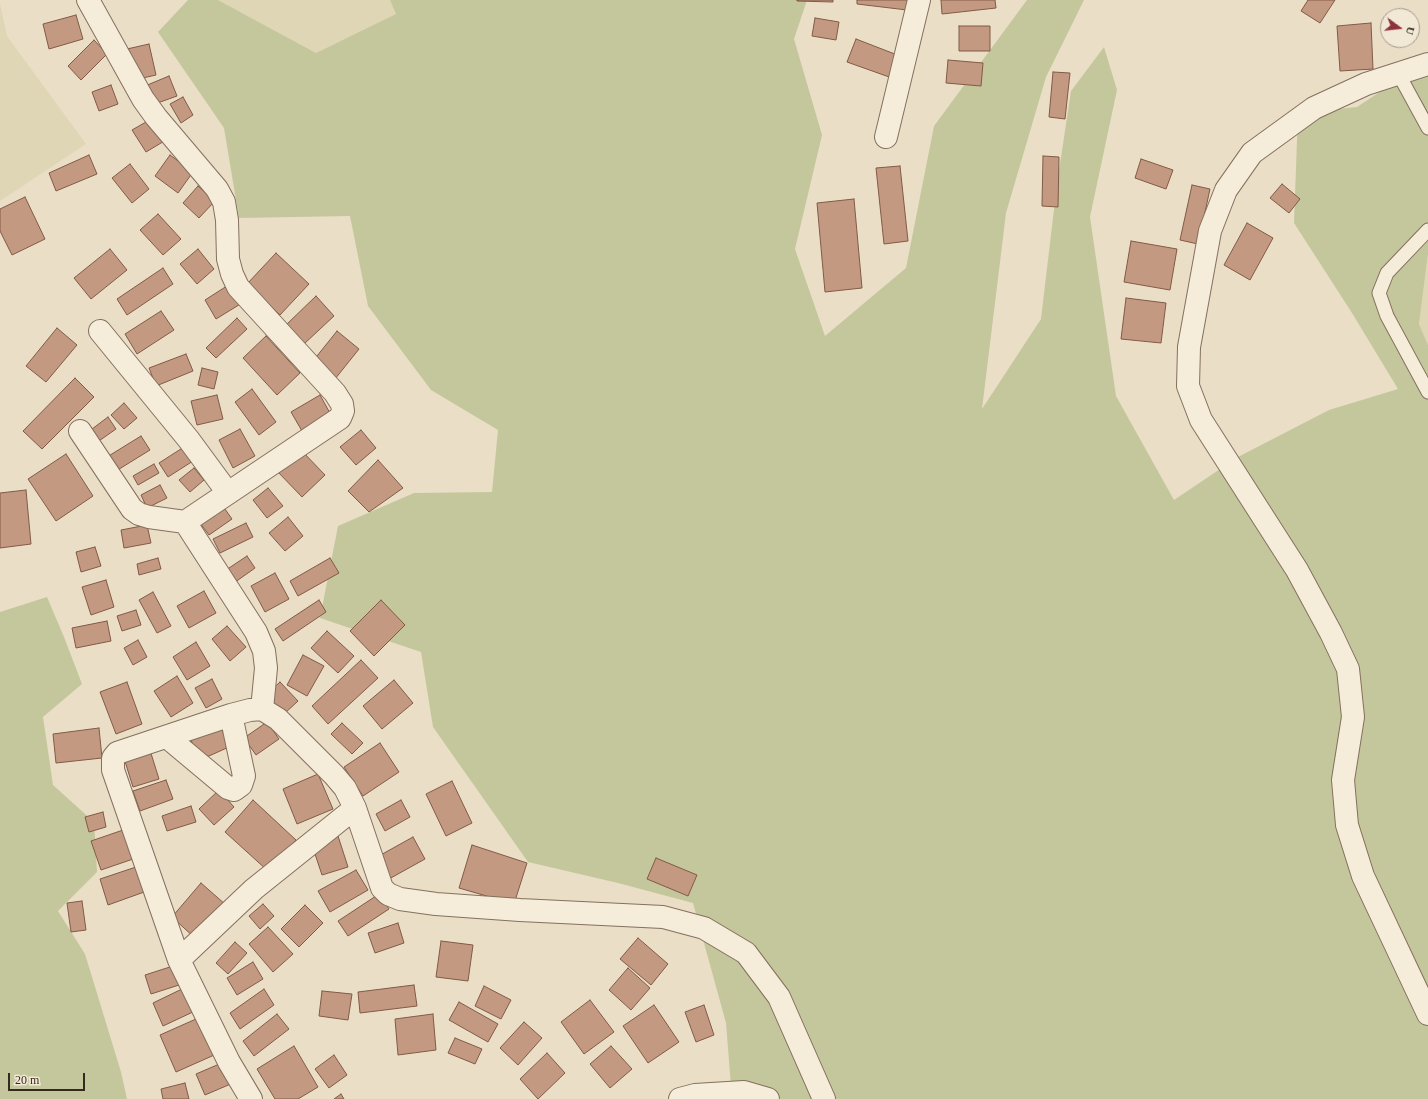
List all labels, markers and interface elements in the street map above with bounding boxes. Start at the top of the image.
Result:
north arrow [1380,8,1420,48]
text: U [1404,25,1417,36]
scale bar [10,1065,87,1091]
text: 20 m [15,1073,39,1087]

